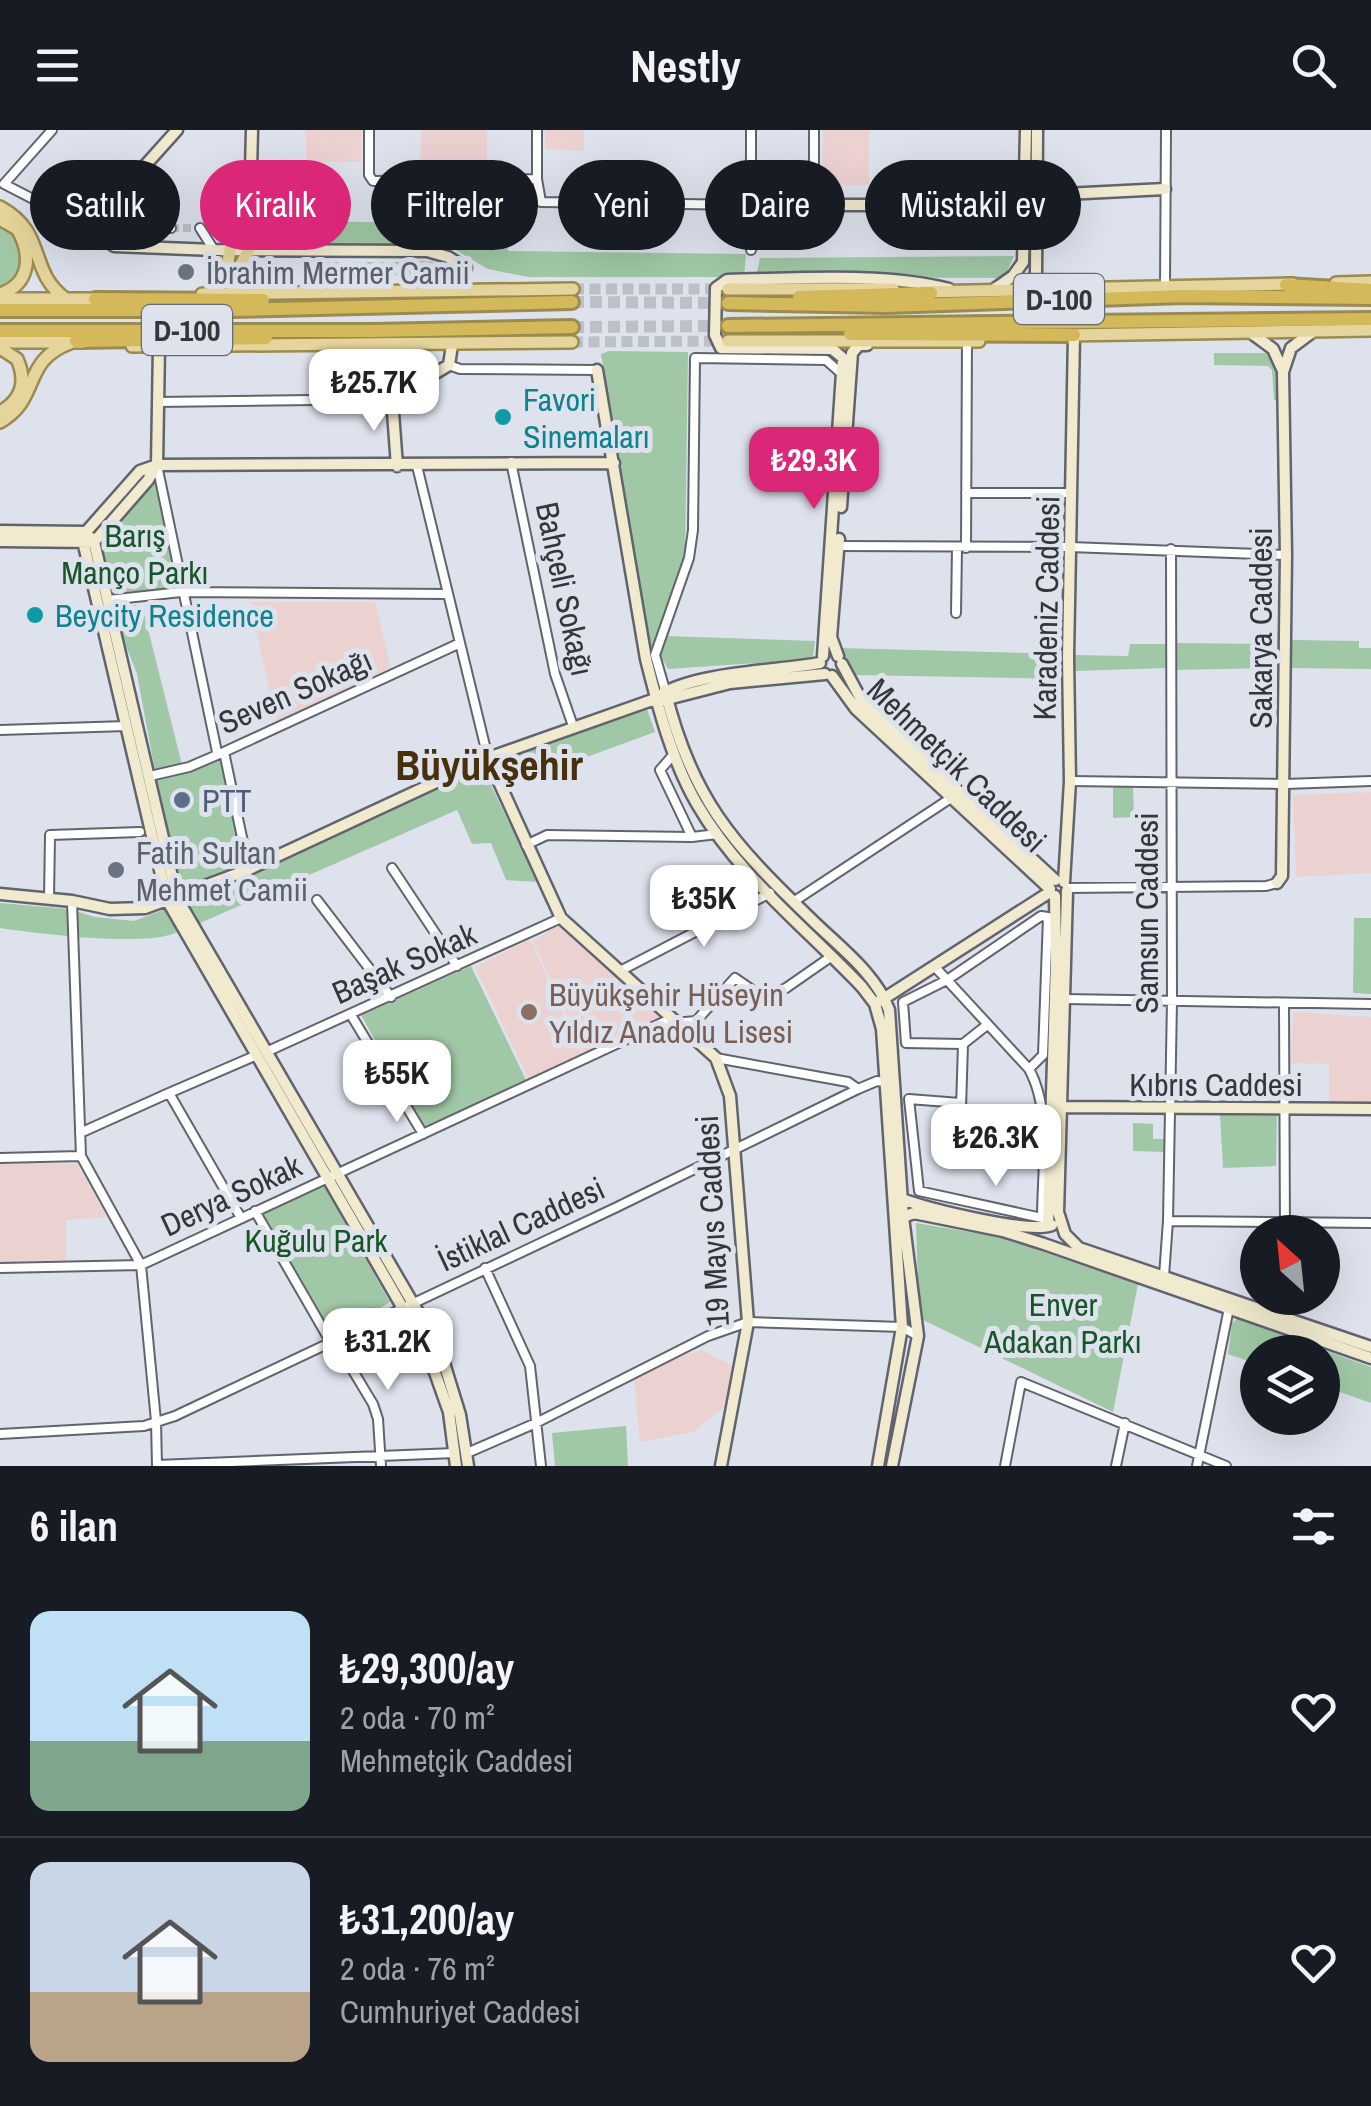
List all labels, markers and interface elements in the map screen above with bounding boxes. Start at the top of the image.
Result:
text: Nestly [630,35,741,96]
icon: menu [30,38,85,93]
icon: search [1286,38,1341,93]
chip: Satılık [30,160,180,250]
chip: Kiralık [200,160,351,250]
chip: Filtreler [371,160,538,250]
chip: Yeni [558,160,685,250]
chip: Daire [705,160,845,250]
chip: Müstakil ev [865,160,1081,250]
place label: İbrahim Mermer Camii [206,251,470,294]
marker: İbrahim Mermer Camii [175,261,197,283]
road number: D-100 [1014,274,1104,324]
road number: D-100 [142,305,232,355]
pin: ₺25.7K [293,349,455,434]
text: ₺25.7K [331,360,417,403]
place label: Favori Sinemaları [523,378,650,458]
marker: Favori Sinemaları [492,406,514,428]
pin: ₺29.3K [733,427,895,512]
text: ₺29.3K [771,438,857,481]
street label: Karadeniz Caddesi [1023,495,1069,721]
street label: Bahçeli Sokağı [526,498,604,680]
park label: Barış Manço Parkı [61,514,209,594]
street label: Sakarya Caddesi [1239,527,1282,729]
place label: Beycity Residence [55,594,274,637]
marker: Beycity Residence [24,604,46,626]
street label: Seven Sokağı [212,638,378,744]
street label: Mehmetçik Caddesi [858,668,1056,862]
district label: Büyükşehir [395,737,583,793]
place label: PTT [202,779,252,822]
marker: PTT [171,789,193,811]
street label: Samsun Caddesi [1125,812,1168,1014]
place label: Fatih Sultan Mehmet Camii [136,831,308,911]
marker: Fatih Sultan Mehmet Camii [105,859,127,881]
pin: ₺35K [645,865,763,950]
text: ₺35K [672,876,736,919]
street label: Başak Sokak [325,912,484,1014]
place label: Büyükşehir Hüseyin Yıldız Anadolu Lisesi [549,973,793,1053]
marker: Büyükşehir Hüseyin Yıldız Anadolu Lisesi [518,1001,540,1023]
pin: ₺55K [338,1040,456,1125]
text: ₺55K [365,1051,429,1094]
street label: Kıbrıs Caddesi [1129,1063,1303,1106]
pin: ₺26.3K [915,1104,1077,1189]
street label: 19 Mayıs Caddesi [685,1114,739,1328]
text: ₺26.3K [953,1115,1039,1158]
street label: Derya Sokak [154,1143,309,1246]
street label: İstiklal Caddesi [431,1167,611,1281]
north arrow [1240,1215,1340,1315]
map controls [1240,1215,1340,1435]
park label: Kuğulu Park [245,1219,388,1262]
park label: Enver Adakan Parkı [983,1283,1142,1363]
pin: ₺31.2K [307,1308,469,1393]
text: ₺31.2K [345,1319,431,1362]
button: layers [1240,1335,1340,1435]
text: 6 ilan [30,1498,118,1554]
icon: filters [1286,1499,1341,1554]
text: ₺29,300/ay [340,1640,514,1696]
icon: home [110,1651,230,1771]
icon: heart [1286,1684,1341,1739]
text: 2 oda · 70 m² [340,1696,495,1739]
text: Mehmetçik Caddesi [340,1739,573,1782]
text: ₺31,200/ay [340,1891,514,1947]
icon: home [110,1902,230,2022]
icon: heart [1286,1935,1341,1990]
text: 2 oda · 76 m² [340,1947,495,1990]
text: Cumhuriyet Caddesi [340,1990,581,2033]

